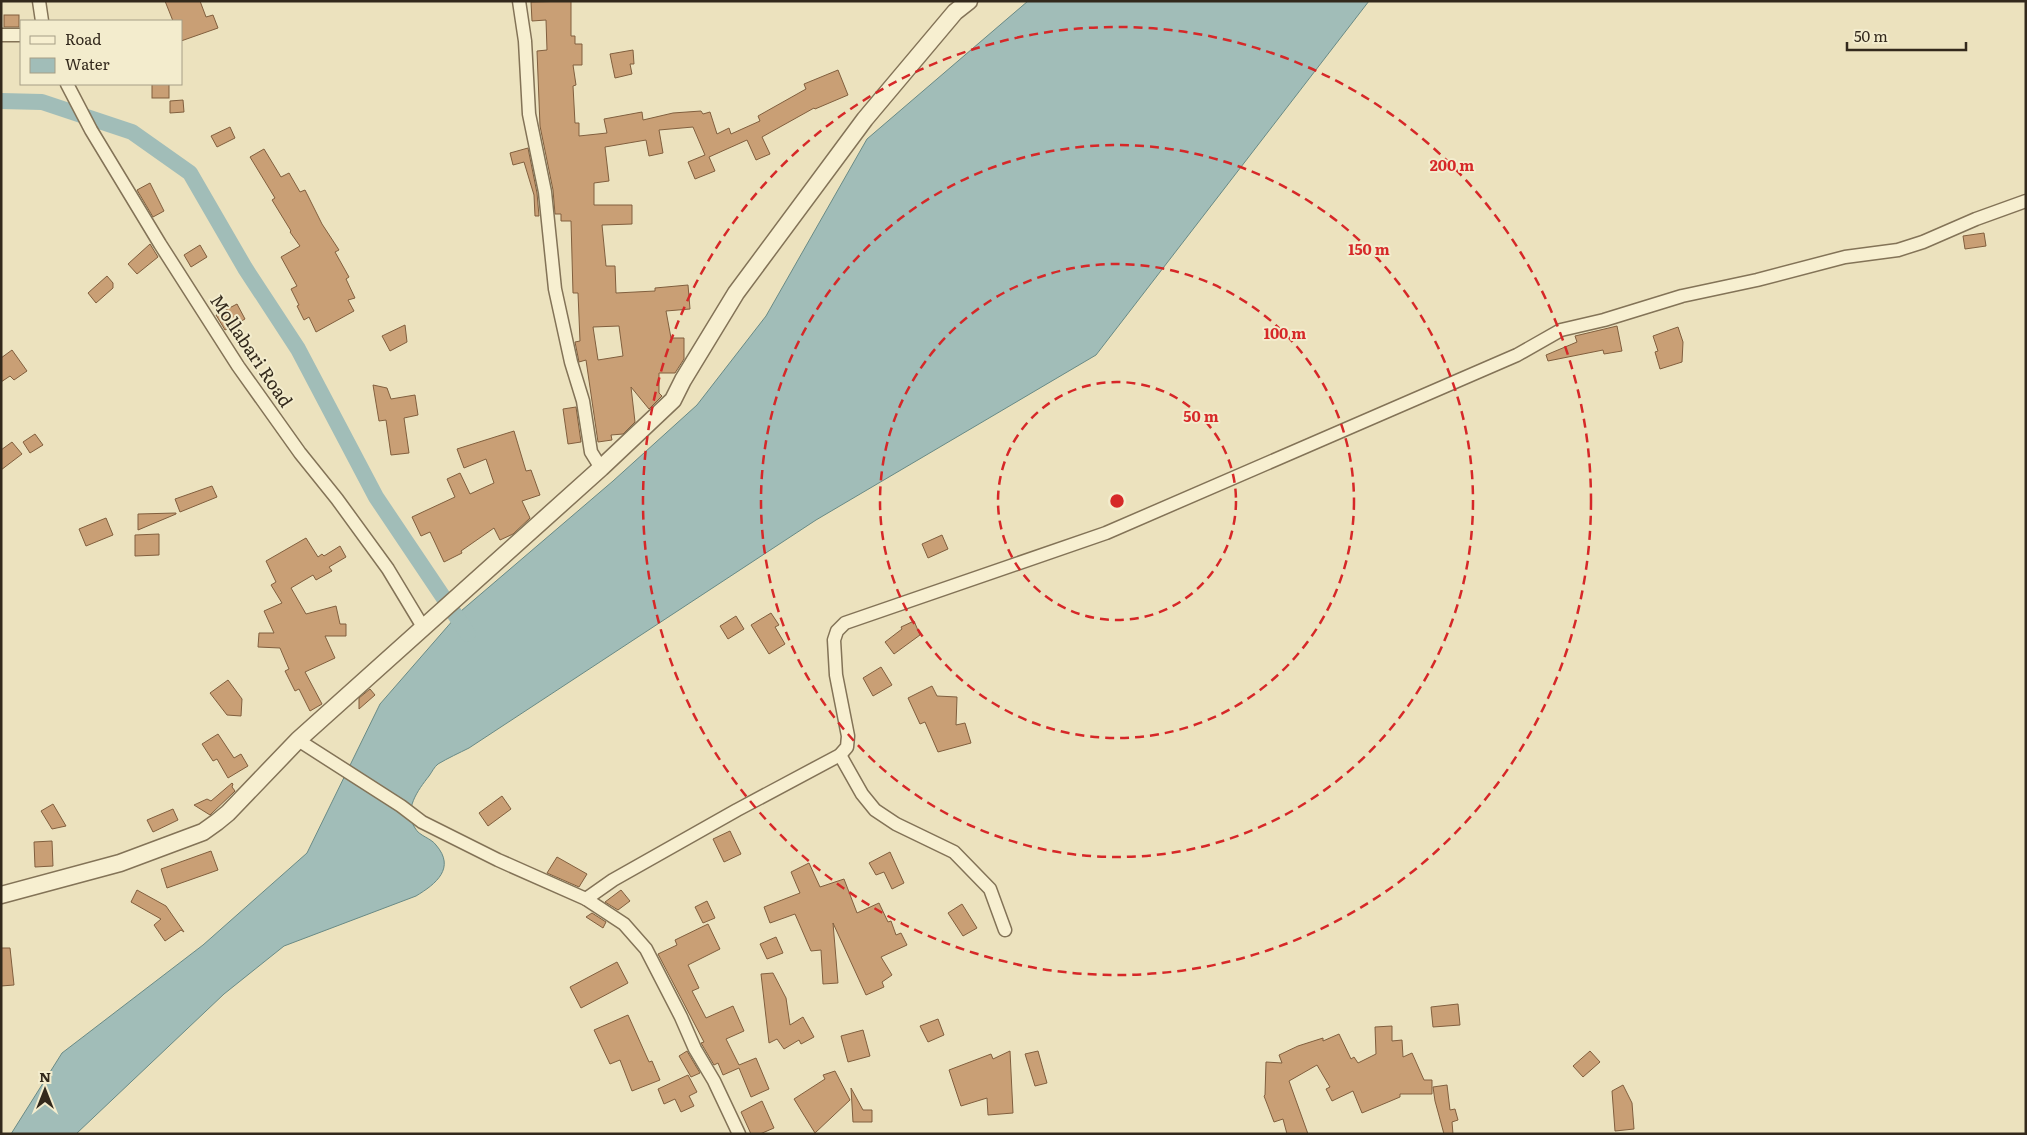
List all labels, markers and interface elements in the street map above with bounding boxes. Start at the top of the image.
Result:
legend [20,20,182,85]
scale bar [1847,20,1966,52]
text: 50 m [1854,24,1888,47]
text: Road [65,27,101,50]
text: Water [65,52,110,75]
text: 200 m [1430,153,1474,176]
text: 150 m [1348,237,1390,260]
street label: Mollabari Road [204,288,300,412]
text: 100 m [1264,321,1306,344]
text: 50 m [1183,404,1219,427]
centre of rings [1108,492,1126,510]
north arrow [20,1065,70,1115]
text: N [39,1066,51,1086]

